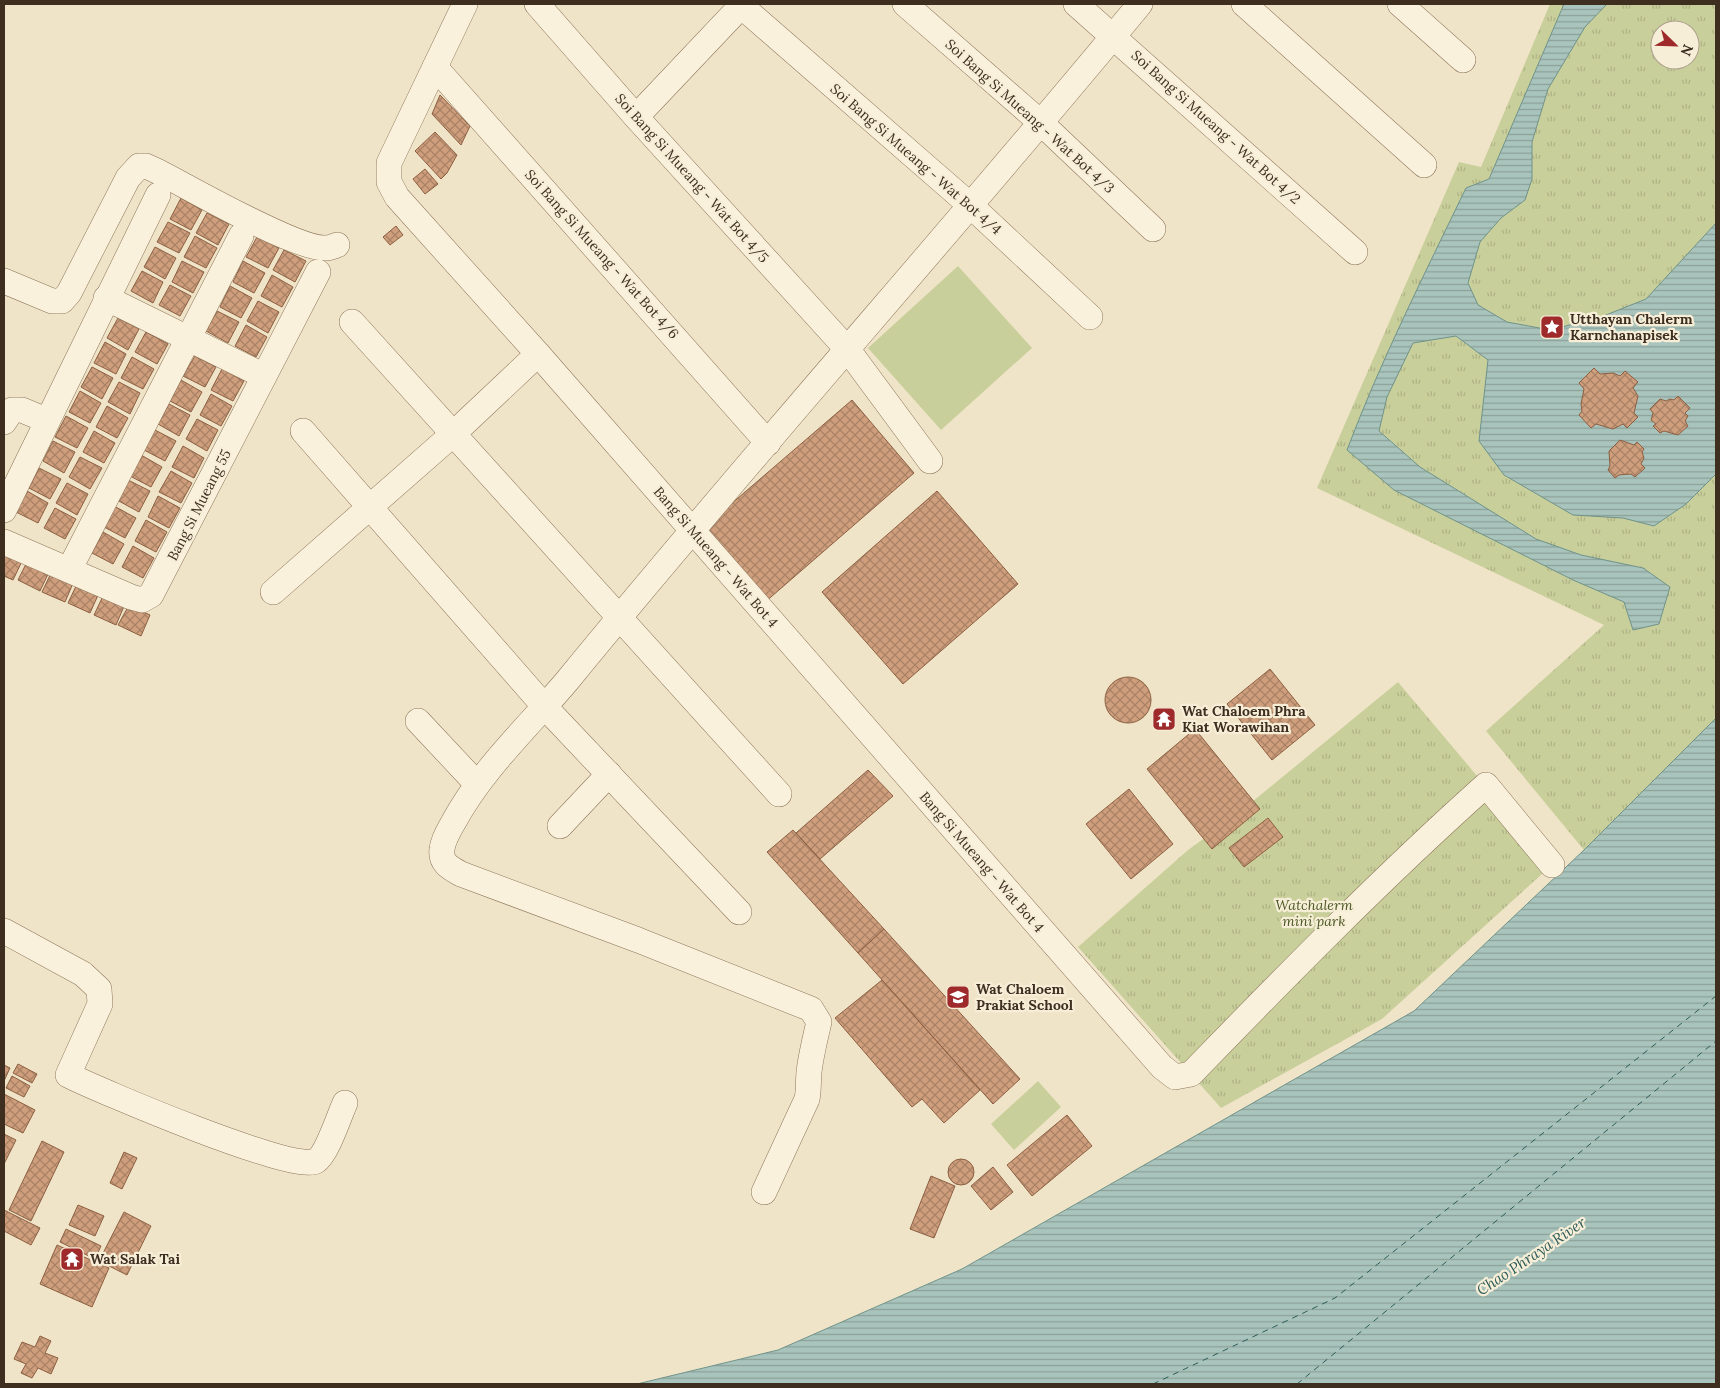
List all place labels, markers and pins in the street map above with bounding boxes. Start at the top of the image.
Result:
place label: Utthayan Chalerm Karnchanapisek [1570,310,1693,344]
place icon: Utthayan Chalerm Karnchanapisek [1539,314,1565,340]
place label: Wat Chaloem Phra Kiat Worawihan [1182,702,1306,736]
temple icon: Wat Chaloem Phra Kiat Worawihan [1151,706,1177,732]
place label: Wat Chaloem Prakiat School [976,980,1074,1014]
school or university icon: Wat Chaloem Prakiat School [945,984,971,1010]
temple icon: Wat Salak Tai [59,1246,85,1272]
place label: Wat Salak Tai [90,1250,180,1268]

